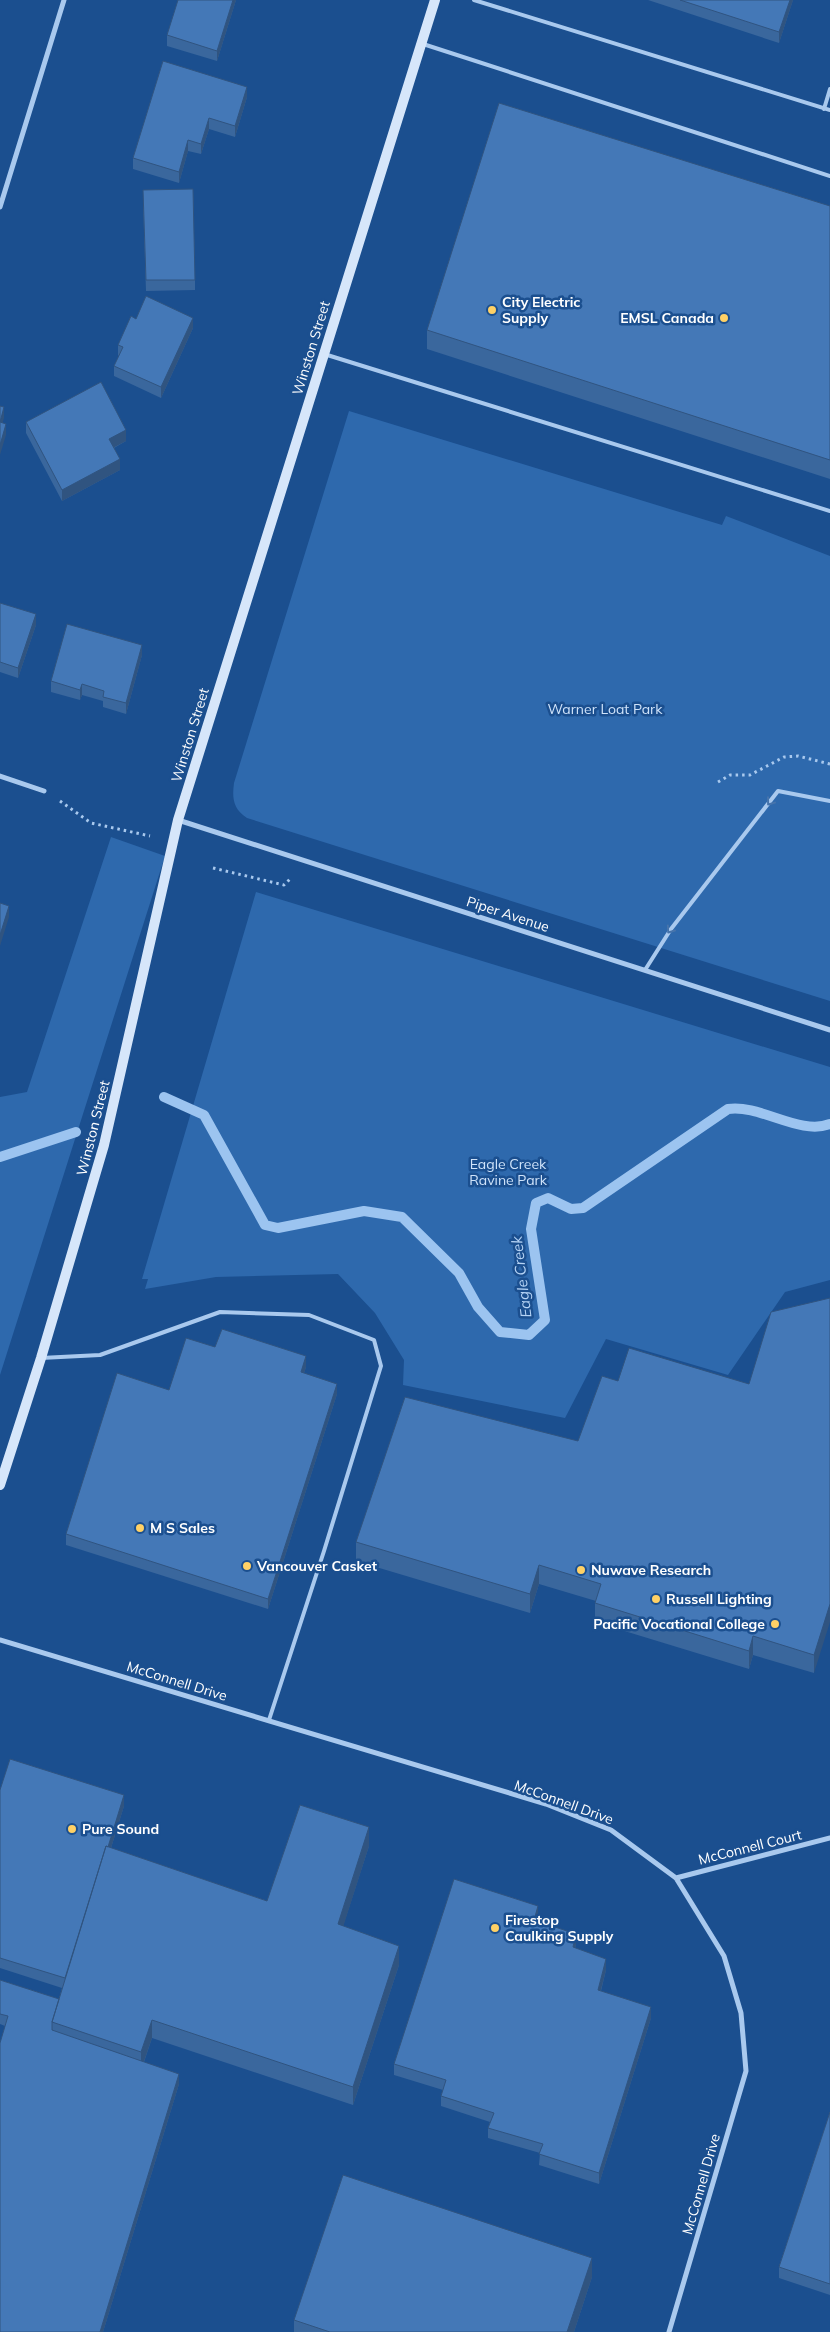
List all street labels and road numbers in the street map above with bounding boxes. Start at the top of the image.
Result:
street label: Winston Street [288,299,334,397]
street label: Winston Street [167,686,213,784]
street label: Piper Avenue [464,892,552,936]
street label: Winston Street [72,1078,114,1177]
street label: McConnell Drive [125,1657,229,1705]
street label: McConnell Drive [512,1776,616,1828]
street label: McConnell Court [696,1825,804,1869]
street label: McConnell Drive [678,2131,724,2237]

